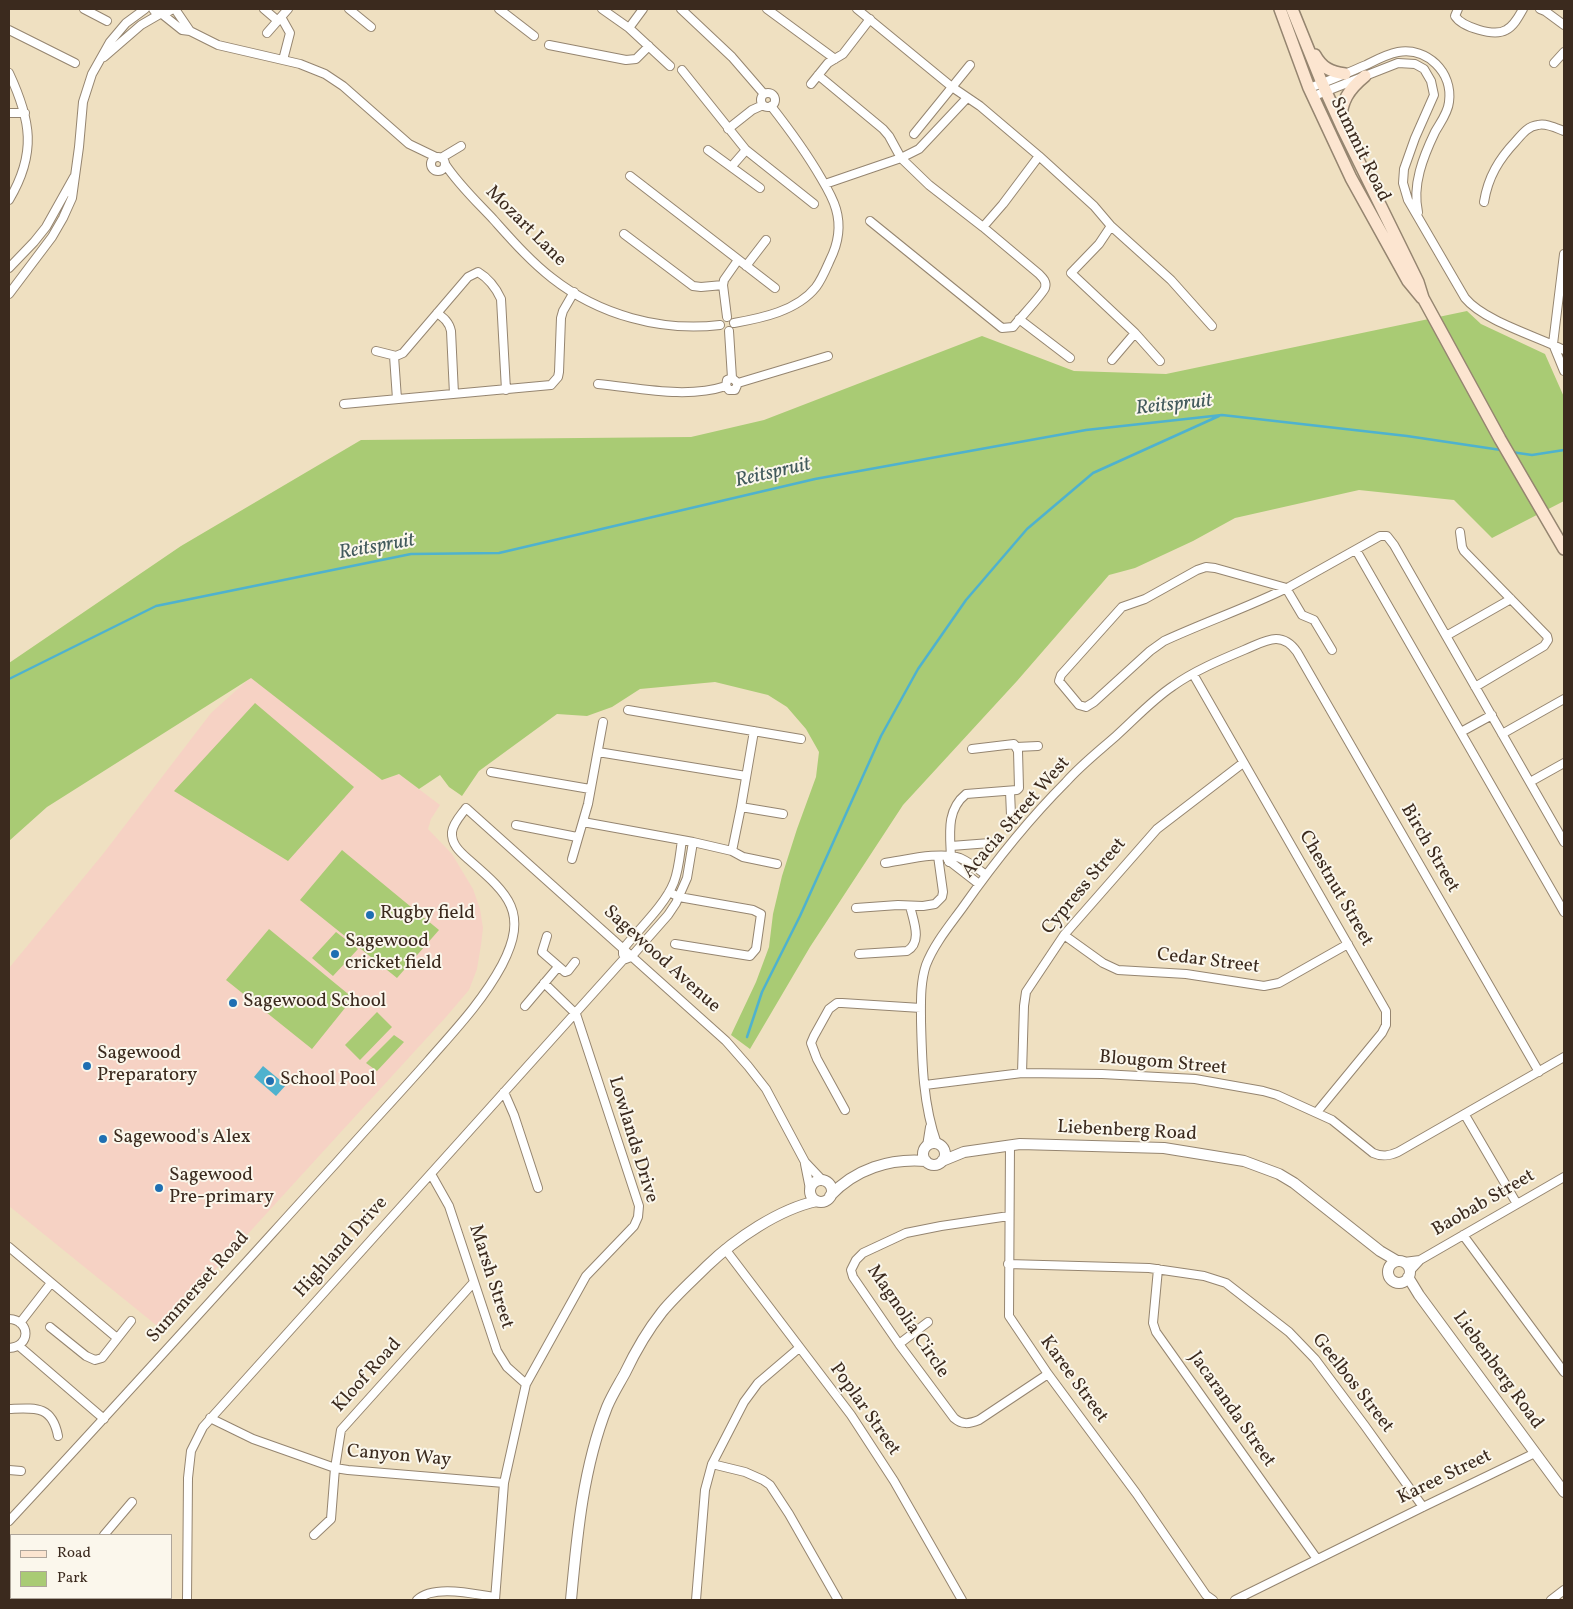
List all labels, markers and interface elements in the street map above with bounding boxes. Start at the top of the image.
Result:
street label: Summit Road [1324,94,1394,206]
street label: Mozart Lane [480,182,570,272]
water label: Reitspruit [1135,390,1213,422]
water label: Reitspruit [733,454,813,494]
water label: Reitspruit [337,530,417,566]
street label: Acacia Street West [958,753,1076,883]
street label: Birch Street [1395,801,1463,897]
street label: Chestnut Street [1293,827,1377,951]
street label: Cypress Street [1038,834,1132,940]
street label: Sagewood Avenue [598,901,724,1019]
place label: Rugby field [380,904,475,926]
marker: Rugby field [364,909,376,921]
place label: Sagewood cricket field [345,932,442,976]
street label: Cedar Street [1155,944,1261,980]
marker: Sagewood cricket field [329,948,341,960]
place label: Sagewood School [243,992,386,1014]
marker: Sagewood School [227,997,239,1009]
place label: Sagewood Preparatory [97,1044,197,1088]
street label: Blougom Street [1098,1047,1228,1081]
marker: Sagewood Preparatory [81,1060,93,1072]
place label: School Pool [280,1070,376,1092]
street label: Lowlands Drive [602,1074,662,1206]
marker: School Pool [264,1075,276,1087]
street label: Liebenberg Road [1057,1117,1197,1147]
place label: Sagewood's Alex [113,1128,251,1150]
marker: Sagewood's Alex [97,1133,109,1145]
street label: Baobab Street [1428,1165,1540,1243]
place label: Sagewood Pre-primary [169,1166,274,1210]
marker: Sagewood Pre-primary [153,1182,165,1194]
street label: Highland Drive [291,1193,393,1303]
street label: Marsh Street [462,1222,518,1332]
street label: Summerset Road [143,1227,255,1349]
street label: Magnolia Circle [861,1261,953,1383]
street label: Liebenberg Road [1447,1308,1547,1434]
street label: Geelbos Street [1306,1330,1398,1438]
street label: Karee Street [1034,1332,1112,1428]
street label: Kloof Road [329,1334,407,1418]
street label: Jacaranda Street [1183,1348,1279,1472]
street label: Poplar Street [824,1359,904,1461]
street label: Canyon Way [346,1441,452,1473]
street label: Karee Street [1394,1445,1496,1511]
legend [10,1534,172,1599]
text: Road [57,1543,91,1564]
text: Park [57,1568,88,1589]

